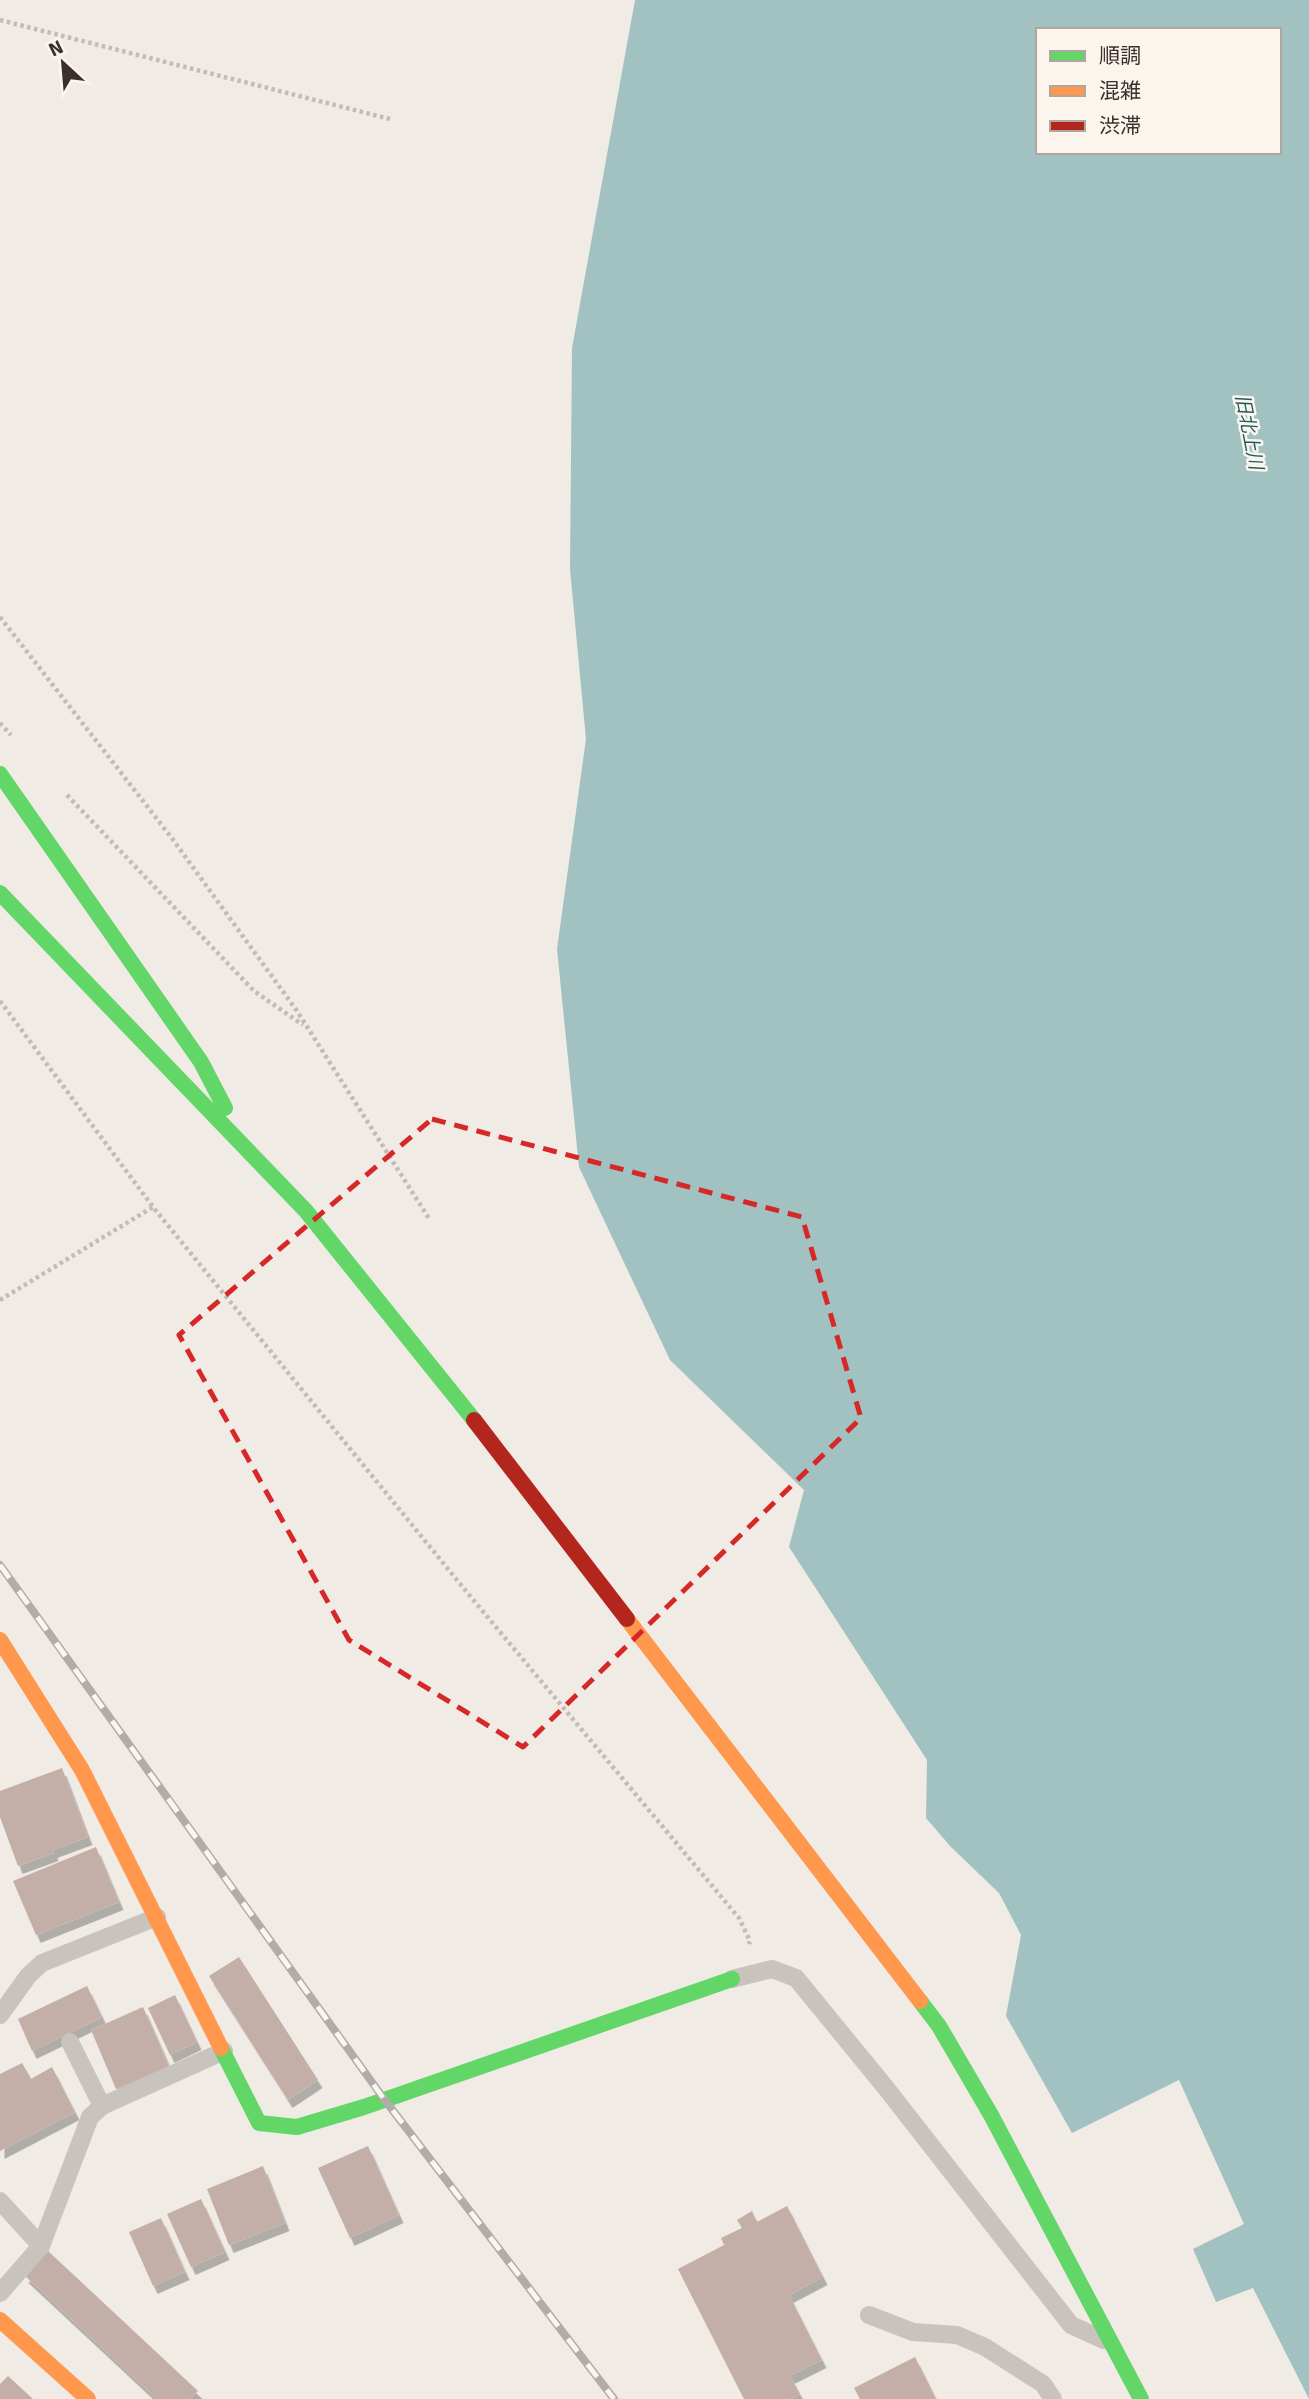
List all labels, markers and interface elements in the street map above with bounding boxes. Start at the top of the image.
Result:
north arrow [28,28,98,98]
legend [1036,28,1281,154]
text: N [45,35,67,62]
text: 順調 [1099,43,1141,69]
text: 混雑 [1099,78,1141,104]
text: 渋滞 [1099,113,1141,139]
water label: 旧北上川 [1230,392,1268,474]

